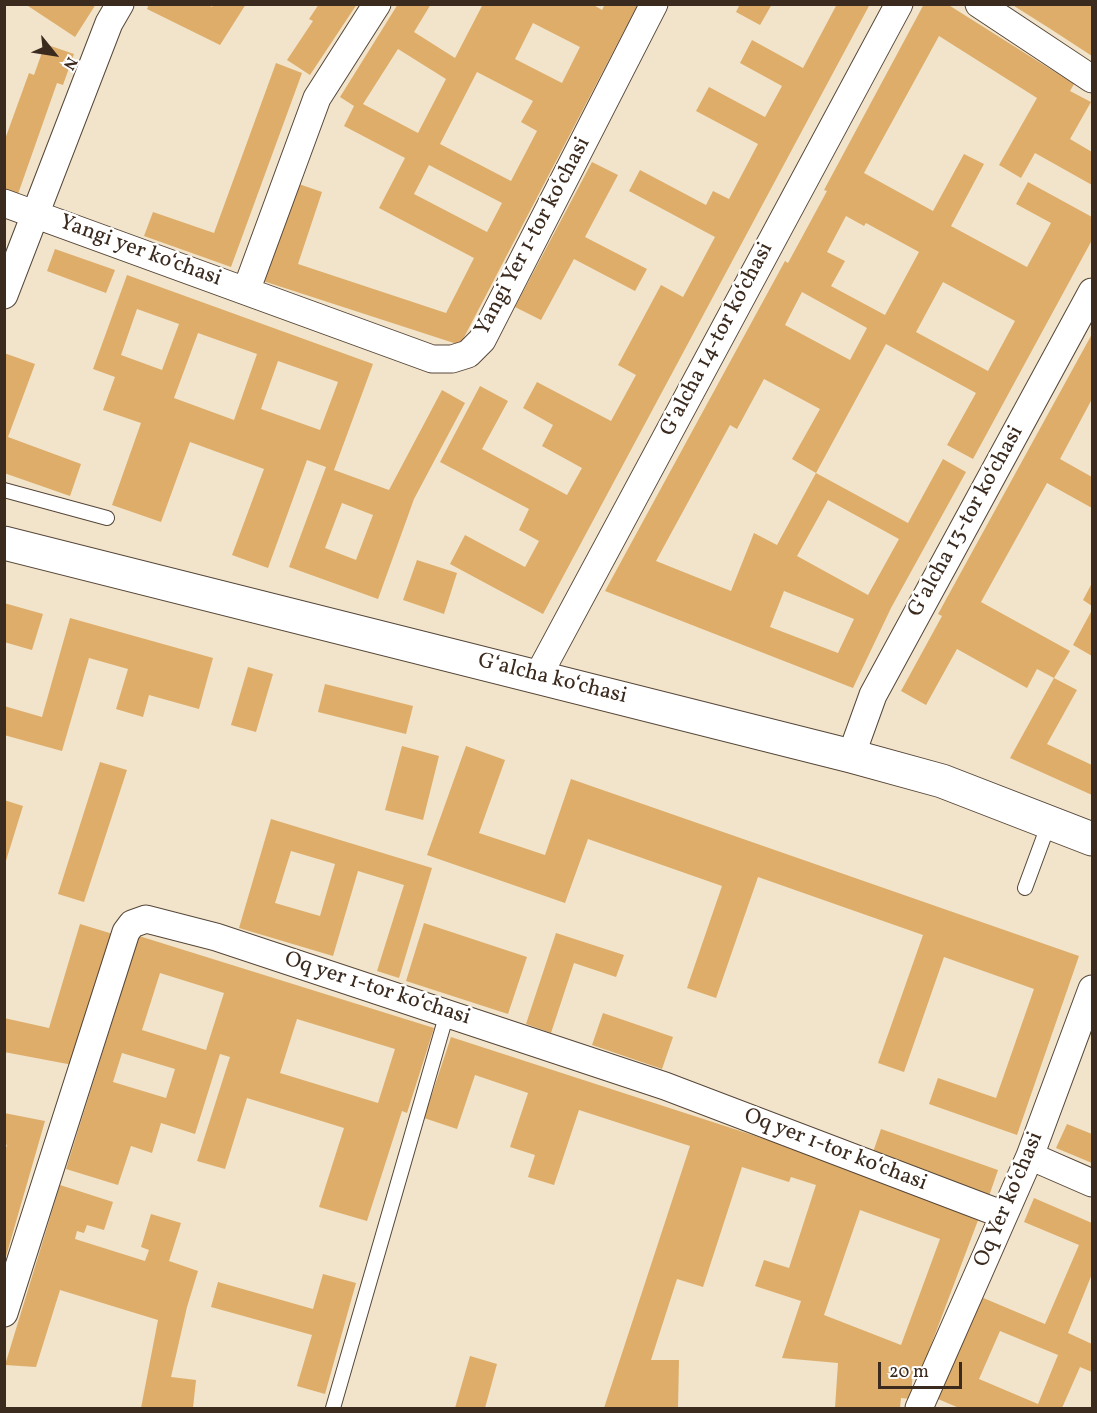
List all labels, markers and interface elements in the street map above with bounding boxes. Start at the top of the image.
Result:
north arrow [24,24,84,84]
text: N [57,52,82,74]
street label: Yangi Yer 1-tor koʻchasi [471,133,597,341]
street label: Yangi yer koʻchasi [55,210,225,294]
street label: Gʻalcha 14-tor koʻchasi [656,239,780,441]
street label: Gʻalcha 13-tor koʻchasi [903,422,1031,622]
street label: Gʻalcha koʻchasi [475,649,629,711]
street label: Oq yer 1-tor koʻchasi [281,947,473,1033]
street label: Oq yer 1-tor koʻchasi [740,1104,930,1198]
street label: Oq Yer koʻchasi [970,1128,1050,1272]
scale bar [881,1350,965,1388]
text: 20 m [889,1360,929,1385]

